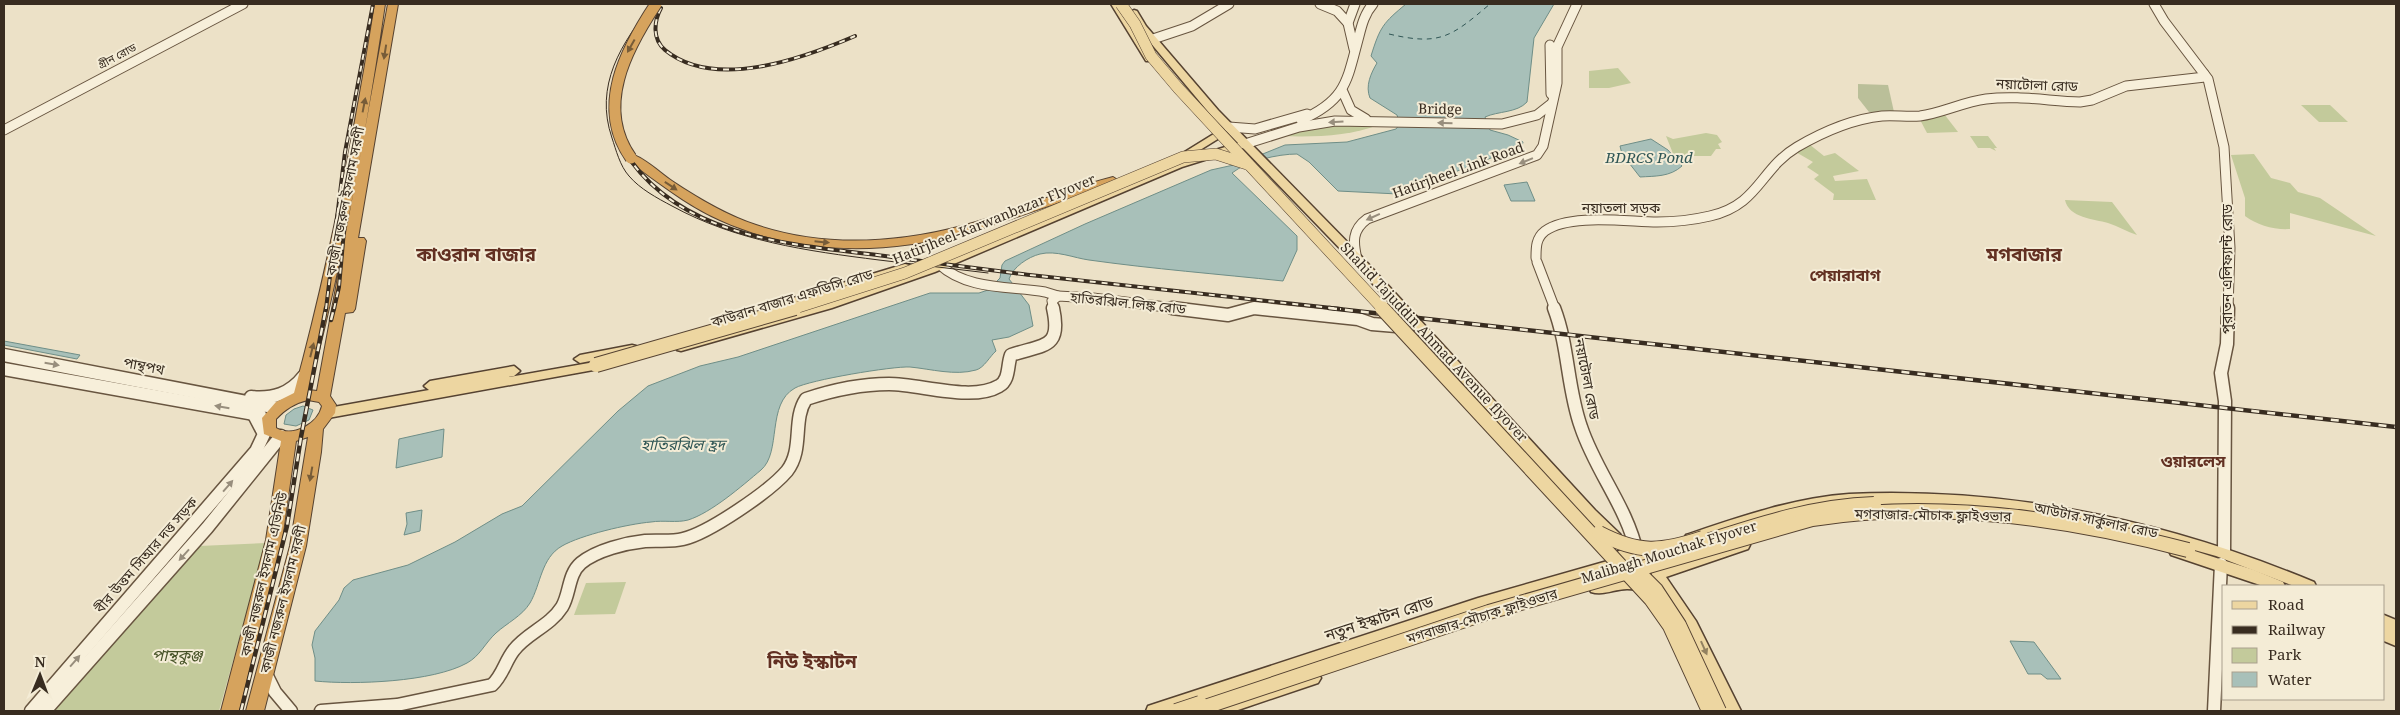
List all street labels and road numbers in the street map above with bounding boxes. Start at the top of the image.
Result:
street label: গ্রীন রোড [95,39,139,72]
street label: নয়াটোলা রোড [1995,74,2079,95]
street label: Bridge [1418,99,1462,118]
street label: কাজী নজরুল ইসলাম সরণী [321,124,368,278]
street label: Hatirjheel Link Road [1389,137,1527,202]
street label: Hatirjheel-Karwanbazar Flyover [889,169,1099,268]
street label: নয়াতলা সড়ক [1581,198,1661,217]
street label: পুরাতন এলিফ্যান্ট রোড [2217,203,2236,334]
street label: Shahid Tajuddin Ahmad Avenue flyover [1336,238,1533,446]
street label: কাউরান বাজার এফডিসি রোড [708,264,876,331]
street label: হাতিরঝিল লিঙ্ক রোড [1068,287,1188,318]
street label: নয়াটোলা রোড [1570,336,1605,422]
street label: পান্থপথ [122,352,167,379]
street label: কাজী নজরুল ইসলাম এভিনিউ [235,489,292,659]
street label: বীর উত্তম সিআর দত্ত সড়ক [89,492,202,618]
street label: আউটার সার্কুলার রোড [2031,497,2161,542]
street label: মগবাজার-মৌচাক ফ্লাইওভার [1853,504,2012,525]
street label: Malibagh Mouchak Flyover [1579,516,1759,587]
street label: কাজী নজরুল ইসলাম সরণী [255,523,310,676]
street label: মগবাজার-মৌচাক ফ্লাইওভার [1403,583,1560,648]
street label: নতুন ইস্কাটন রোড [1321,590,1437,646]

